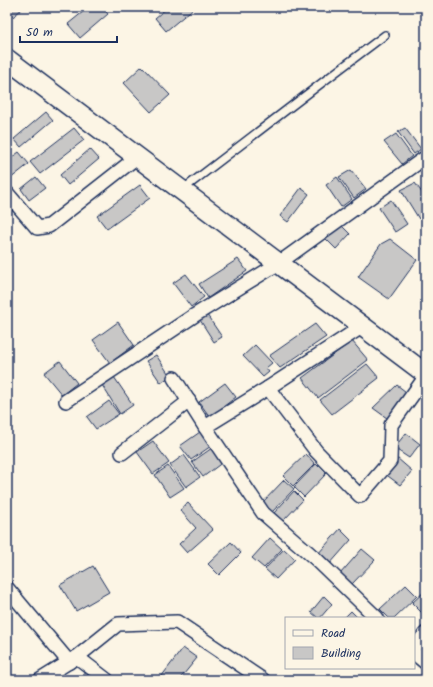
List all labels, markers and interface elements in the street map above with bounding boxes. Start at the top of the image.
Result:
scale bar [20,18,117,44]
text: 50 m [26,23,53,42]
legend [285,617,415,669]
text: Road [321,624,346,643]
text: Building [321,644,361,663]

